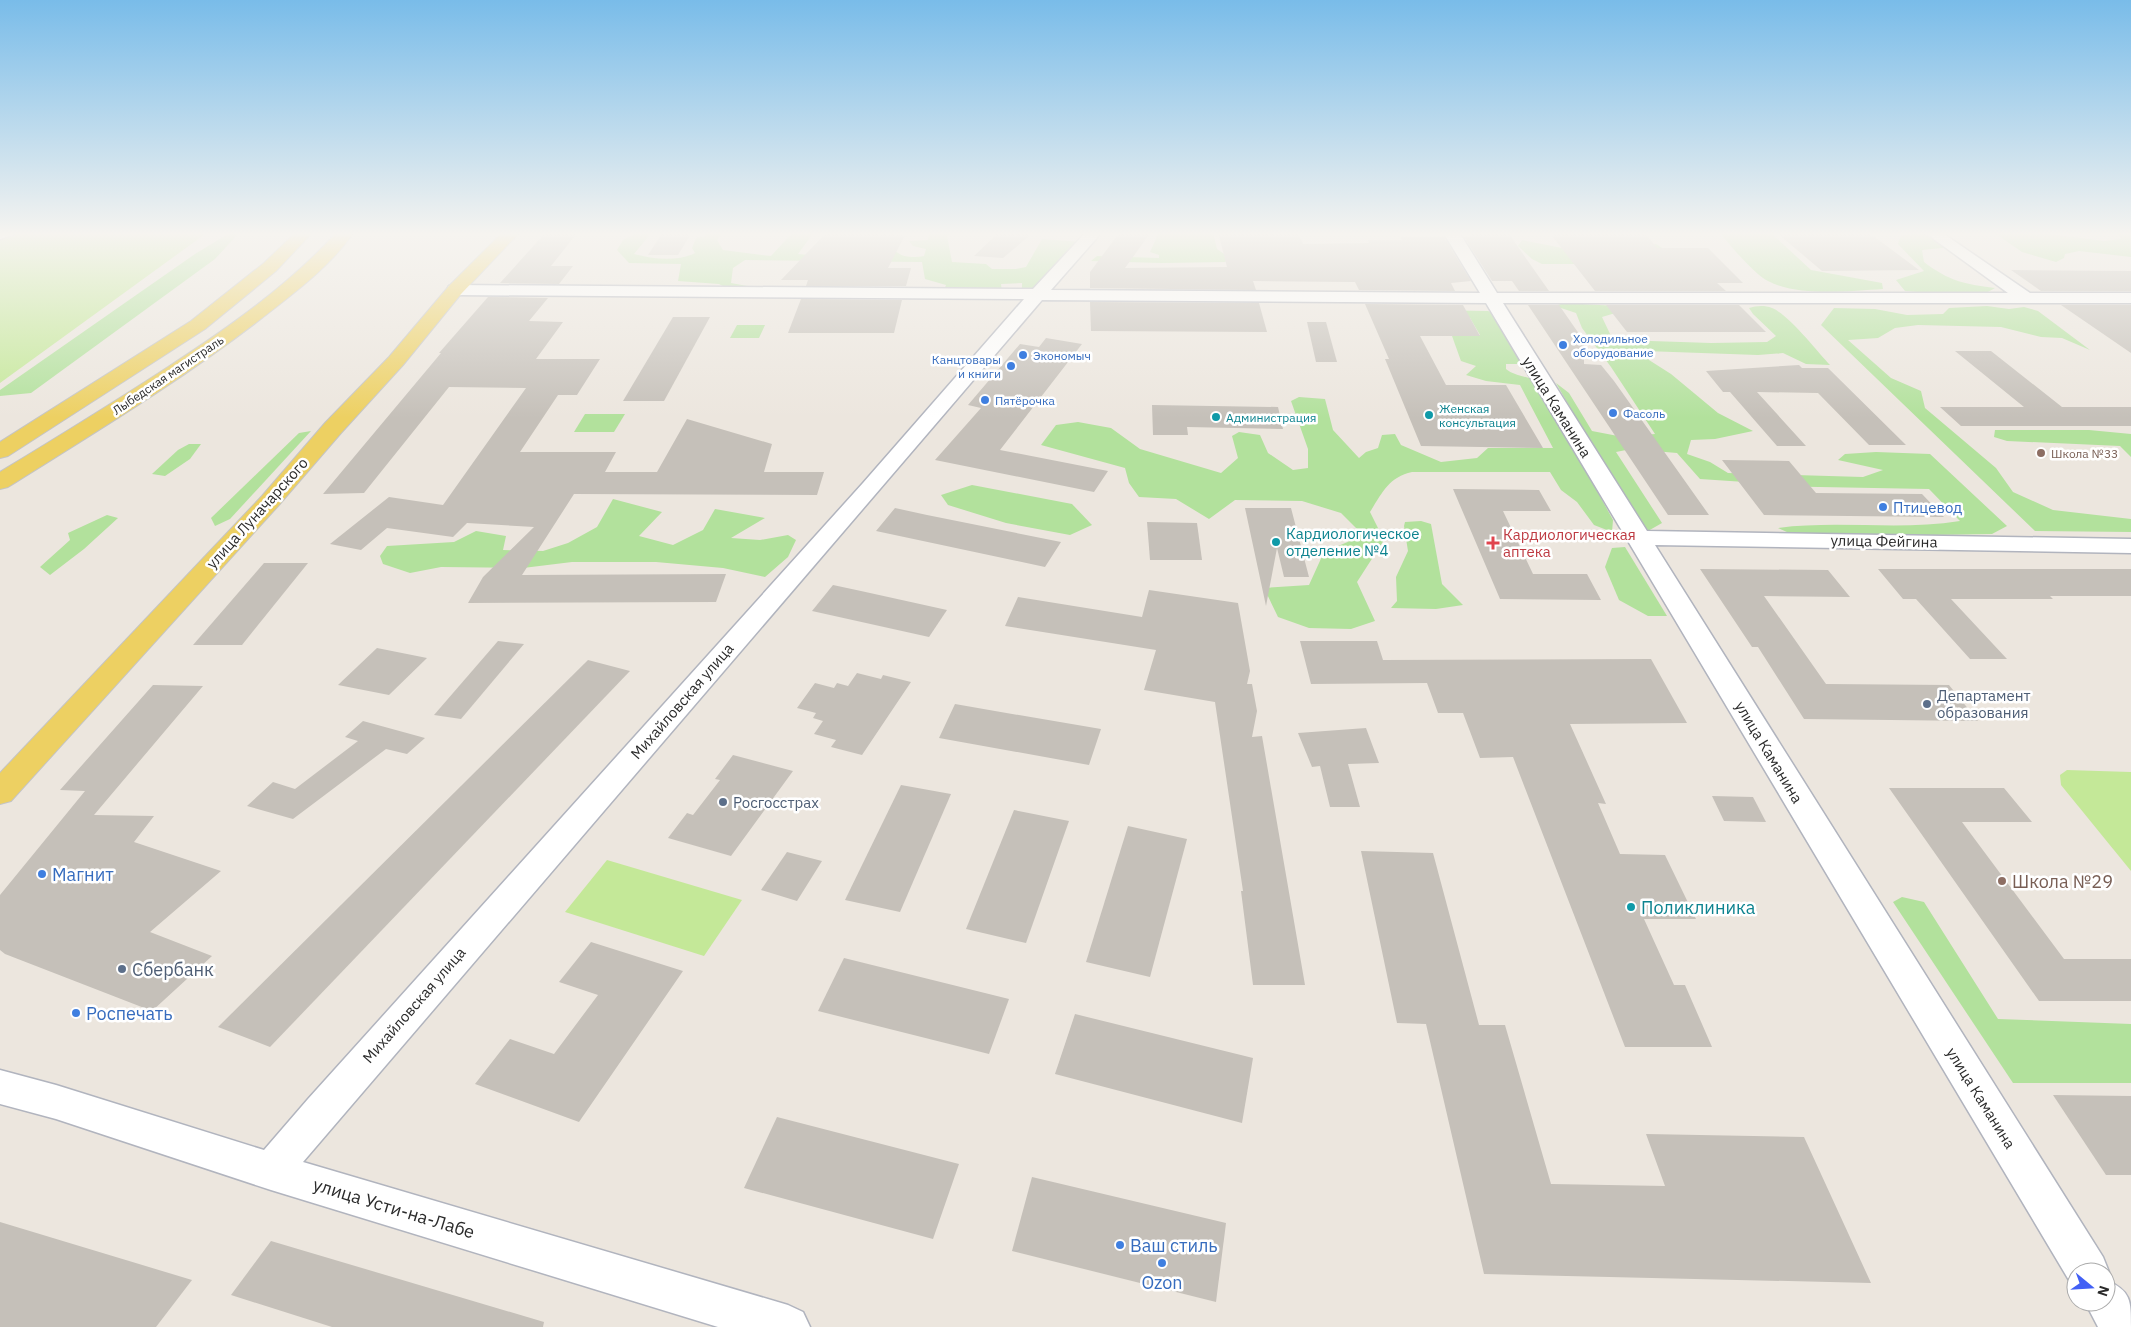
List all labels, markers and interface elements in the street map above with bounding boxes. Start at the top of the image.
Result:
place label: Холодильное оборудование [1573,331,1654,360]
street label: Лыбедская магистраль [110,332,226,418]
marker: Холодильное оборудование [1557,339,1569,351]
place label: Экономыч [1033,348,1091,363]
marker: Экономыч [1017,349,1029,361]
place label: Канцтовары и книги [932,352,1001,381]
street label: улица Каманина [1518,353,1596,461]
marker: Канцтовары и книги [1005,360,1017,372]
place label: Пятёрочка [995,393,1055,408]
marker: Пятёрочка [979,394,991,406]
place label: Женская консультация [1439,401,1516,430]
place label: Фасоль [1623,406,1665,421]
marker: Фасоль [1607,407,1619,419]
marker: Женская консультация [1423,409,1435,421]
place label: Администрация [1226,410,1316,425]
marker: Администрация [1210,411,1222,423]
place label: Школа №33 [2051,446,2118,461]
marker: Школа №33 [2035,447,2047,459]
street label: улица Луначарского [202,454,312,572]
place label: Птицевод [1893,498,1962,517]
marker: Птицевод [1877,501,1889,513]
place label: Кардиологическое отделение №4 [1286,524,1419,560]
place label: Кардиологическая аптека [1503,525,1636,561]
street label: улица Фейгина [1830,531,1938,551]
marker: Кардиологическое отделение №4 [1270,536,1282,548]
marker: Кардиологическая аптека [1487,537,1499,549]
street label: Михайловская улица [626,639,738,763]
place label: Департамент образования [1937,686,2031,722]
street label: улица Каманина [1731,697,1807,807]
marker: Департамент образования [1921,698,1933,710]
place label: Росгосстрах [733,793,819,812]
marker: Росгосстрах [717,796,729,808]
place label: Магнит [52,863,114,886]
marker: Магнит [36,868,48,880]
place label: Школа №29 [2012,870,2113,893]
marker: Школа №29 [1996,875,2008,887]
place label: Поликлиника [1641,896,1756,919]
marker: Поликлиника [1625,901,1637,913]
street label: Михайловская улица [358,943,470,1067]
place label: Сбербанк [132,958,214,981]
marker: Сбербанк [116,963,128,975]
place label: Роспечать [86,1002,173,1025]
marker: Роспечать [70,1007,82,1019]
street label: улица Каманина [1942,1044,2020,1152]
street label: улица Усти-на-Лабе [310,1172,478,1244]
place label: Ваш стиль [1130,1234,1218,1257]
marker: Ваш стиль [1114,1239,1126,1251]
marker: Ozon [1156,1257,1168,1269]
north arrow [2066,1262,2116,1312]
place label: Ozon [1141,1271,1183,1294]
text: N [2093,1283,2113,1299]

